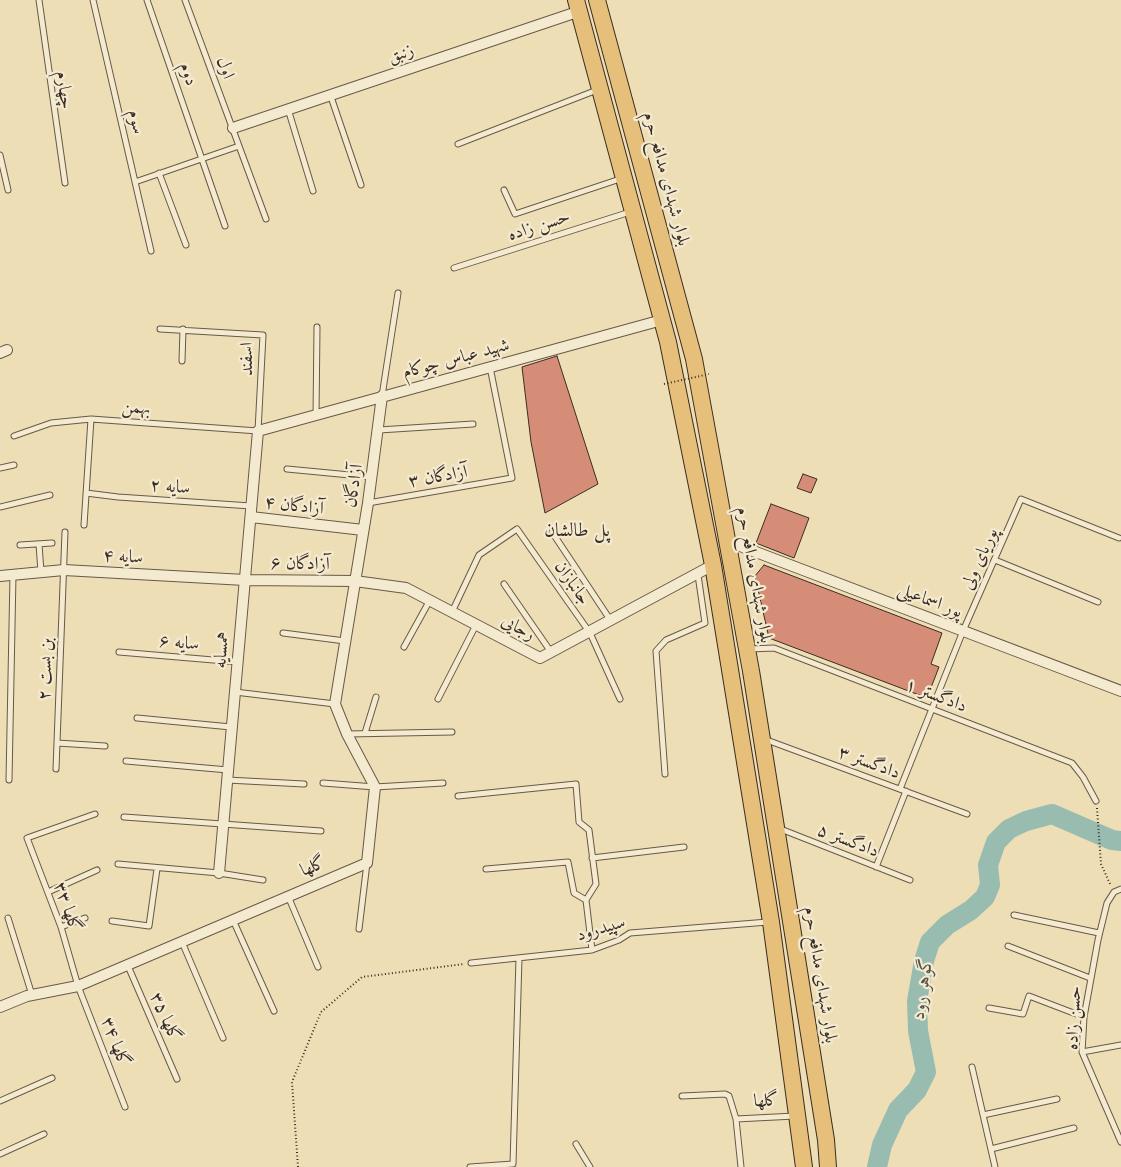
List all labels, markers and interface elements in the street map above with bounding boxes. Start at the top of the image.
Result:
street label: زنبق [385,40,417,68]
street label: اول [211,54,239,82]
street label: دوم [174,59,202,89]
street label: چهارم [51,70,77,110]
street label: سوم [123,108,149,136]
street label: بلوار شهدای مدافع حرم [638,110,694,248]
street label: حسن زاده [505,206,573,246]
street label: شهید عباس چوکام [400,334,512,384]
street label: اسفند [236,342,258,376]
street label: بهمن [121,396,151,420]
street label: آزادگان ۳ [407,461,469,493]
street label: آزادگان [340,463,368,509]
street label: سایه ۲ [149,475,191,499]
street label: آزادگان ۴ [263,492,325,520]
street label: بلوار شهدای مدافع حرم [731,505,777,645]
district label: پل طالشان [544,520,610,542]
street label: پوریای ولی [957,525,1003,593]
street label: سایه ۴ [102,545,144,569]
street label: آزادگان ۶ [270,553,330,575]
street label: جانبازان [549,557,595,609]
street label: پور اسماعیلی [895,579,965,623]
street label: رجایی [497,610,539,646]
street label: سایه ۶ [158,630,200,656]
street label: همسایه [210,631,234,669]
street label: بن بست ۲ [34,637,58,701]
street label: دادگستر ۱ [902,674,970,718]
street label: دادگستر ۳ [835,742,903,784]
street label: دادگستر ۵ [814,819,882,863]
street label: گلها [297,852,329,882]
street label: گلها ۳۳ [48,879,86,935]
street label: بلوار شهدای مدافع حرم [799,905,841,1045]
street label: سپیدرود [574,911,628,947]
water label: گوهر رود [907,955,939,1021]
street label: حسن زاده [1062,986,1086,1050]
street label: گلها ۳۵ [145,989,185,1045]
street label: گلها ۳۴ [96,1014,134,1070]
street label: گلها [753,1090,779,1112]

